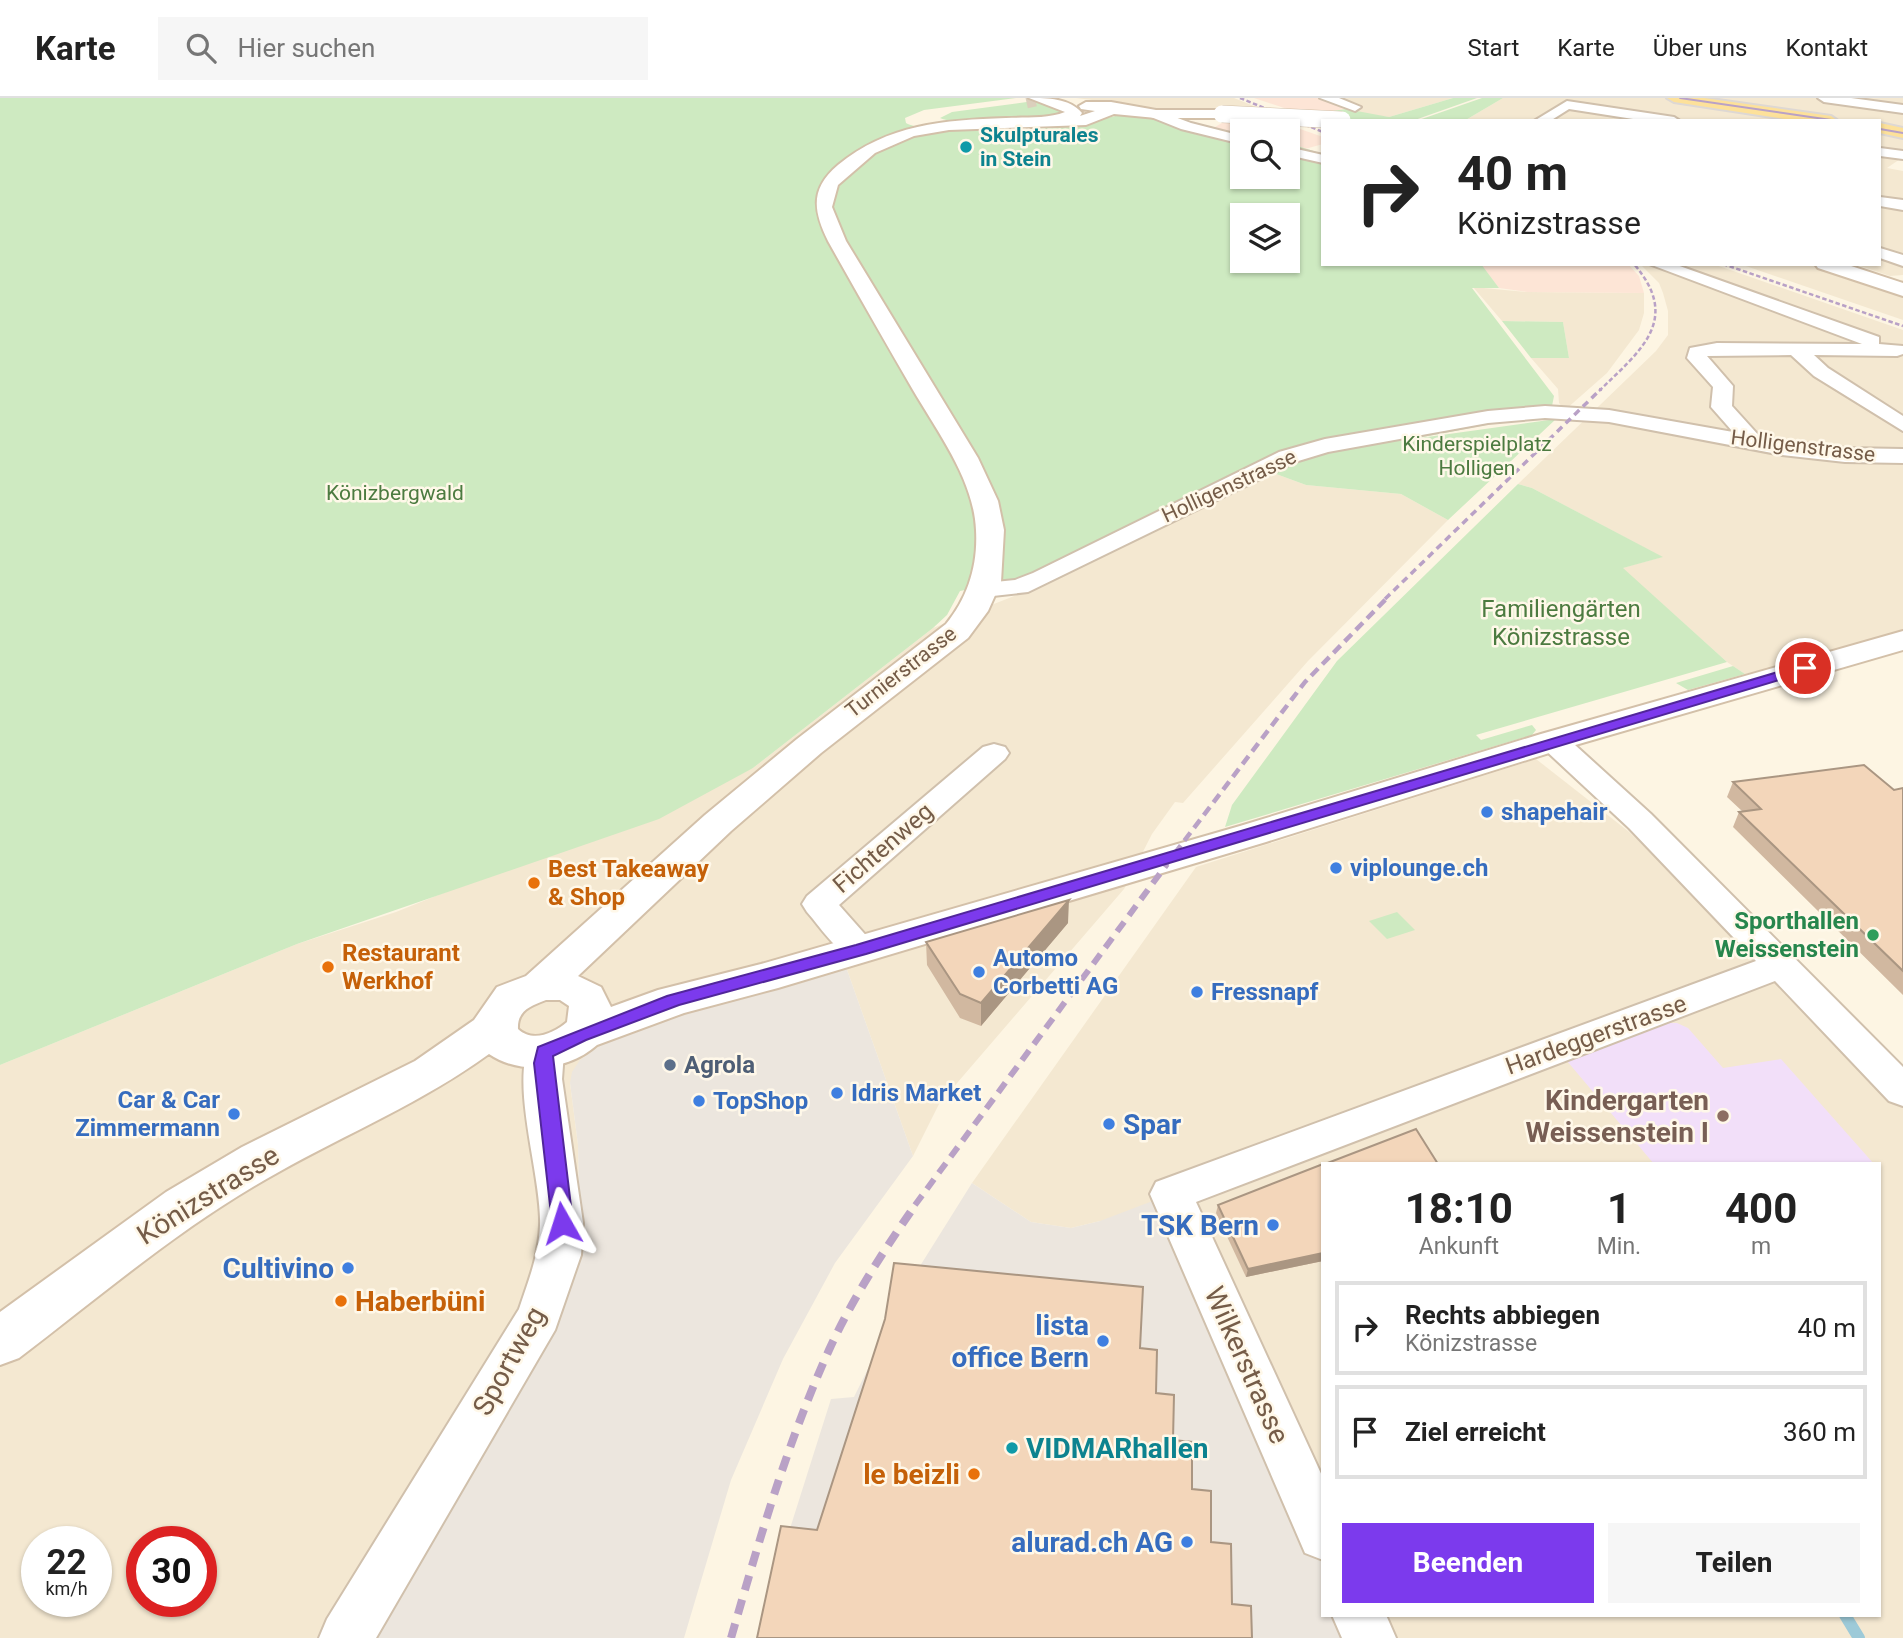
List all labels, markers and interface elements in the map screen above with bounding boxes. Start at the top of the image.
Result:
search box [158,17,648,80]
text: Karte [35,29,116,68]
icon: search [182,29,220,67]
text: Hier suchen [238,33,375,63]
text: Start [1468,34,1519,62]
text: Karte [1557,34,1615,62]
text: Über uns [1653,34,1747,62]
text: Kontakt [1785,34,1868,62]
map controls [1230,119,1300,273]
button: search [1230,119,1300,189]
place label: Skulpturales in Stein [980,123,1099,171]
marker: Skulpturales in Stein [958,139,974,155]
text: 40 m [1457,145,1568,202]
icon: right [1342,147,1433,238]
button: layers [1230,203,1300,273]
text: Könizstrasse [1457,204,1641,242]
street label: Holligenstrasse [1729,425,1877,467]
park label: Kinderspielplatz Holligen [1402,432,1552,480]
street label: Holligenstrasse [1158,444,1300,528]
park label: Könizbergwald [326,481,464,505]
park label: Familiengärten Könizstrasse [1481,595,1641,651]
street label: Turnierstrasse [841,621,961,723]
pin [1775,638,1835,698]
icon: arrive [1786,649,1824,687]
street label: Fichtenweg [827,797,939,899]
place label: shapehair [1501,798,1608,826]
marker: shapehair [1479,804,1495,820]
place label: viplounge.ch [1350,854,1488,882]
place label: Best Takeaway & Shop [548,855,710,911]
marker: viplounge.ch [1328,860,1344,876]
marker: Best Takeaway & Shop [526,875,542,891]
place label: Sporthallen Weissenstein [1715,907,1859,963]
marker: Sporthallen Weissenstein [1865,927,1881,943]
place label: Restaurant Werkhof [342,939,460,995]
place label: Automo Corbetti AG [993,944,1118,1000]
marker: Restaurant Werkhof [320,959,336,975]
marker: Automo Corbetti AG [971,964,987,980]
place label: Fressnapf [1211,978,1319,1006]
marker: Fressnapf [1189,984,1205,1000]
street label: Hardeggerstrasse [1502,989,1690,1081]
place label: Agrola [684,1051,755,1079]
marker: Agrola [662,1057,678,1073]
place label: Idris Market [851,1079,981,1107]
place label: Kindergarten Weissenstein I [1526,1084,1709,1149]
marker: Idris Market [829,1085,845,1101]
place label: Car & Car Zimmermann [75,1086,220,1142]
place label: TopShop [713,1087,808,1115]
marker: TopShop [691,1093,707,1109]
marker: Car & Car Zimmermann [226,1106,242,1122]
place label: Spar [1123,1108,1181,1141]
marker: Kindergarten Weissenstein I [1715,1108,1731,1124]
marker: Spar [1101,1116,1117,1132]
street label: Könizstrasse [131,1138,285,1252]
text: 18:10 [1405,1184,1513,1233]
text: 1 [1607,1184,1631,1233]
text: 400 [1725,1184,1797,1233]
position arrow [525,1186,599,1260]
place label: TSK Bern [1141,1209,1259,1242]
marker: TSK Bern [1265,1217,1281,1233]
text: Ankunft [1419,1233,1499,1260]
text: Min. [1597,1233,1641,1260]
text: m [1751,1233,1771,1260]
place label: Cultivino [223,1252,334,1285]
marker: Cultivino [340,1260,356,1276]
street label: Wilkerstrasse [1198,1281,1296,1449]
place label: Haberbüni [355,1285,485,1318]
marker: Haberbüni [333,1293,349,1309]
text: Rechts abbiegen [1405,1300,1600,1330]
street label: Sportweg [466,1301,552,1421]
place label: lista office Bern [952,1309,1089,1374]
icon: right [1346,1309,1384,1347]
text: 40 m [1798,1313,1856,1343]
text: Könizstrasse [1405,1330,1537,1357]
marker: lista office Bern [1095,1333,1111,1349]
icon: arrive [1346,1413,1384,1451]
text: Ziel erreicht [1405,1417,1546,1447]
text: 360 m [1783,1417,1856,1447]
place label: VIDMARhallen [1026,1432,1209,1465]
marker: VIDMARhallen [1004,1440,1020,1456]
place label: le beizli [863,1458,960,1491]
marker: le beizli [966,1466,982,1482]
button: Beenden [1342,1523,1594,1603]
button: Teilen [1608,1523,1860,1603]
speed limit sign: 30 [126,1526,217,1617]
place label: alurad.ch AG [1011,1526,1173,1559]
marker: alurad.ch AG [1179,1534,1195,1550]
text: 22 [46,1542,87,1583]
text: km/h [45,1578,88,1599]

